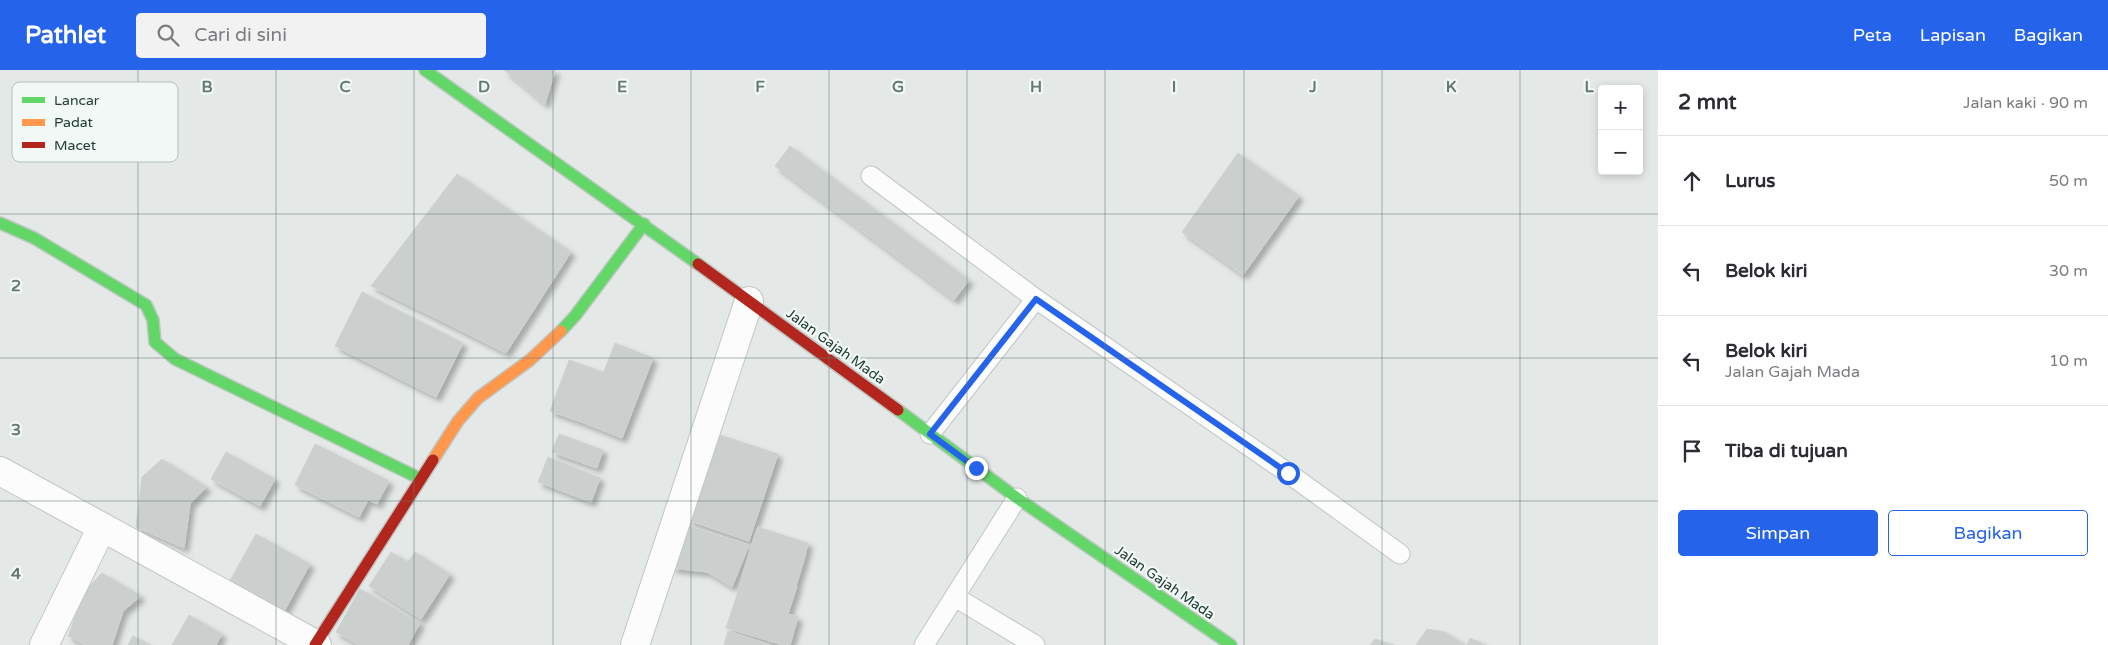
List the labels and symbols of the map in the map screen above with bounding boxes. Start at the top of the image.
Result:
text: B [201,77,213,97]
text: C [339,77,351,97]
text: D [478,77,490,97]
text: E [617,77,627,97]
text: F [755,77,765,97]
text: G [892,77,904,97]
text: H [1030,77,1042,97]
text: I [1172,77,1176,97]
text: J [1308,77,1317,97]
text: K [1446,77,1457,97]
text: L [1584,77,1594,97]
legend [12,82,178,162]
text: Lancar [54,92,100,109]
text: Padat [54,114,93,131]
text: Macet [54,137,97,154]
text: 2 [11,276,21,296]
street label: Jalan Gajah Mada [783,305,888,388]
text: 3 [11,420,21,440]
route end [965,457,988,480]
route start [1277,462,1300,485]
street label: Jalan Gajah Mada [1111,542,1218,623]
text: 4 [11,564,21,584]

